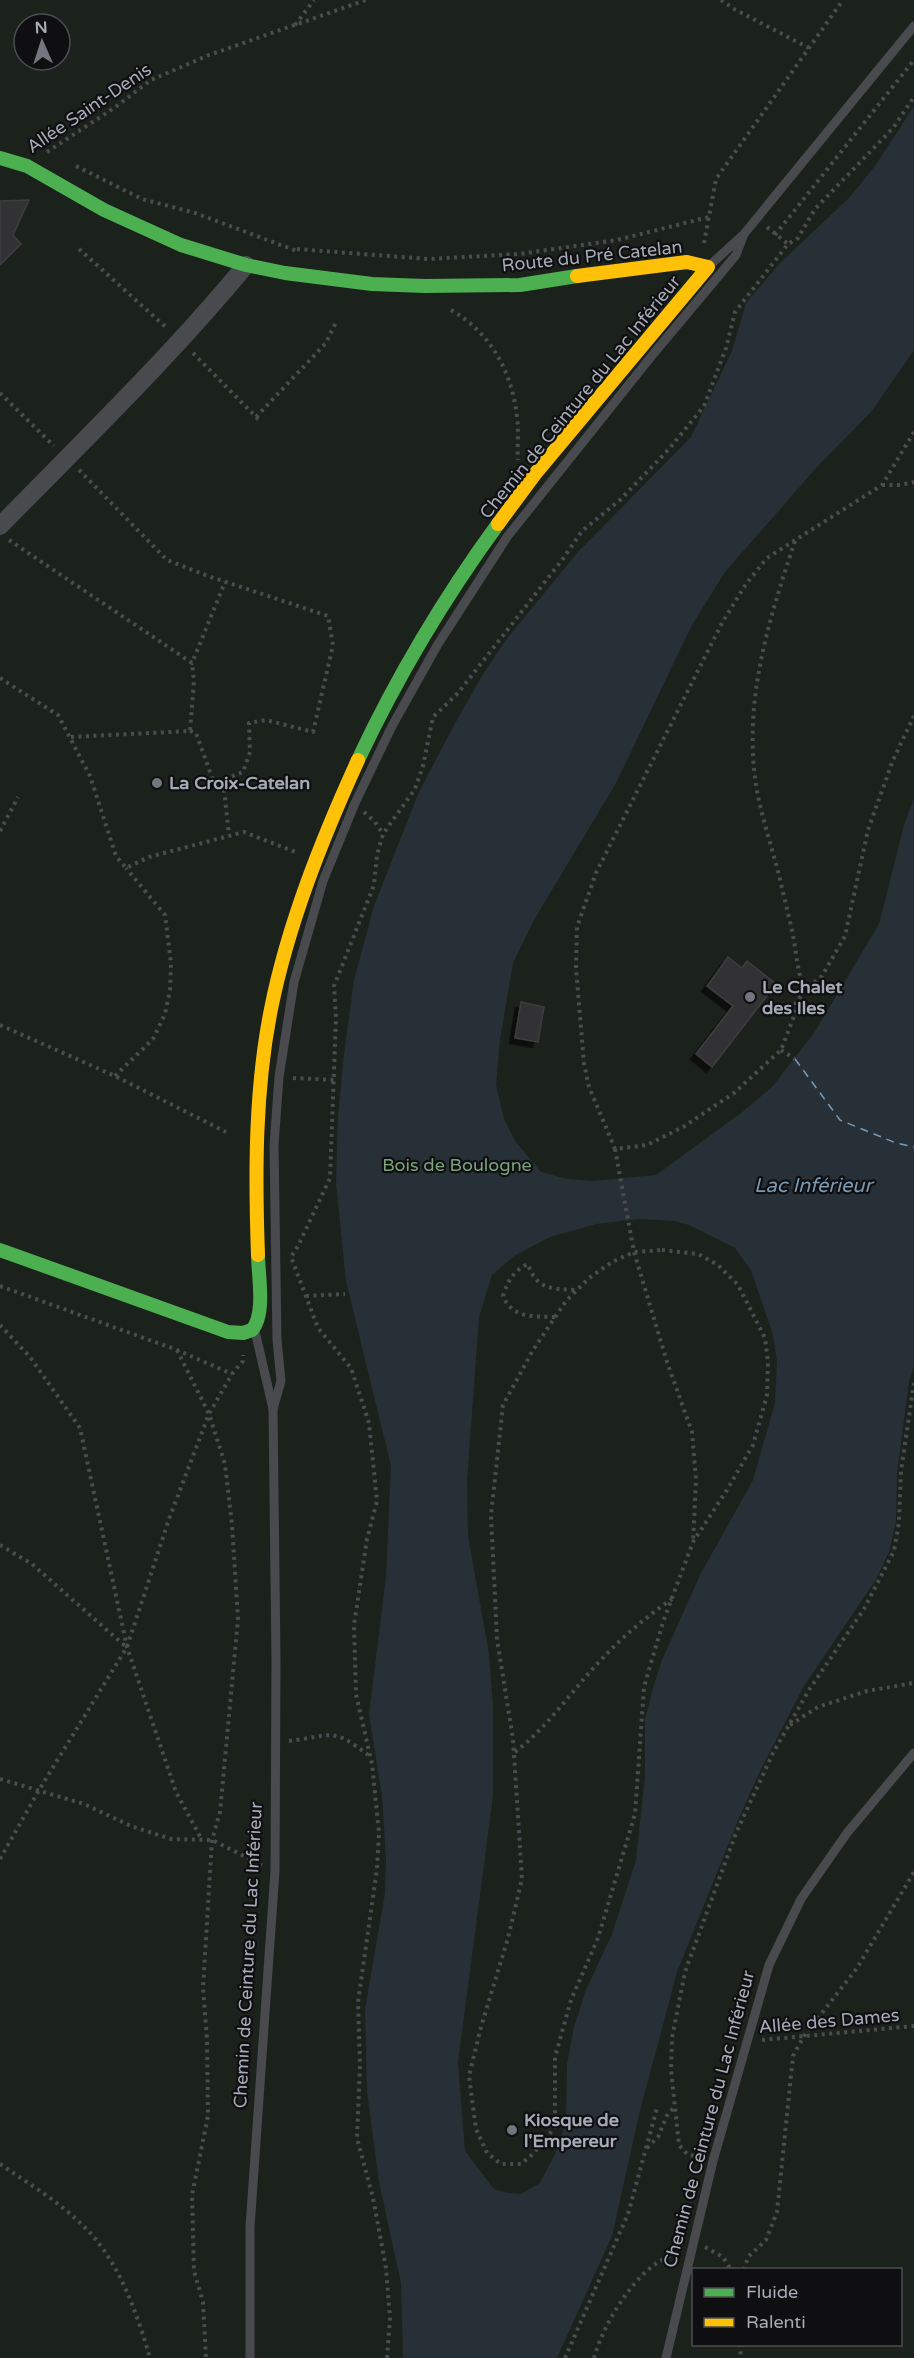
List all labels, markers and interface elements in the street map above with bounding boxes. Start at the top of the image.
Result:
north arrow [12,12,72,72]
text: N [34,18,48,38]
street label: Allée Saint-Denis [23,58,155,158]
street label: Route du Pré Catelan [500,236,684,276]
street label: Chemin de Ceinture du Lac Inférieur [475,271,685,523]
place label: La Croix-Catelan [169,772,310,794]
marker: La Croix-Catelan [150,776,164,790]
place label: Le Chalet des Iles [762,976,842,1019]
marker: Le Chalet des Iles [743,990,757,1004]
park label: Bois de Boulogne [382,1154,532,1176]
water label: Lac Inférieur [754,1174,874,1198]
street label: Chemin de Ceinture du Lac Inférieur [229,1801,267,2109]
street label: Chemin de Ceinture du Lac Inférieur [659,1968,759,2270]
street label: Allée des Dames [758,2004,900,2038]
place label: Kiosque de l'Empereur [524,2109,619,2152]
marker: Kiosque de l'Empereur [505,2123,519,2137]
legend [692,2268,902,2346]
text: Fluide [746,2281,798,2303]
text: Ralenti [746,2311,806,2333]

